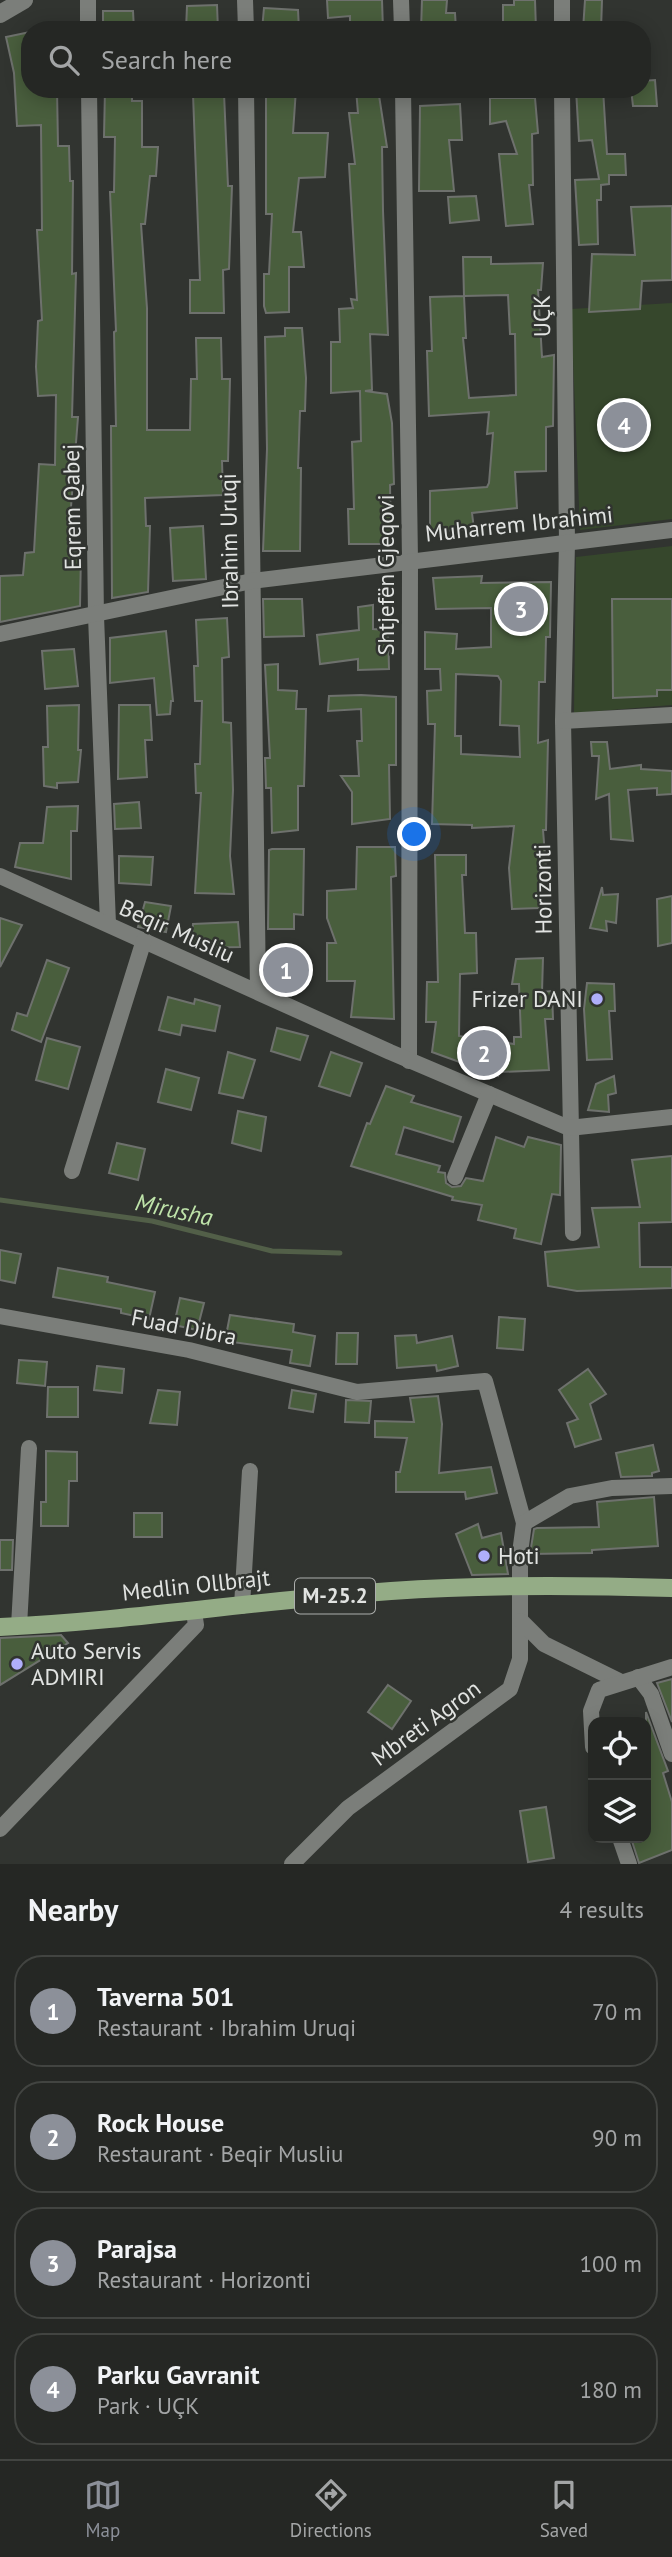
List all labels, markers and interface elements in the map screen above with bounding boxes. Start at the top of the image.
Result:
search box [21,21,651,98]
icon: search [45,41,83,79]
text: Search here [101,43,232,76]
street label: UÇK [527,295,556,337]
pin: 4 [601,399,647,451]
street label: Eqrem Qabej [56,444,87,570]
street label: Ibrahim Uruqi [213,473,244,609]
street label: Shtjefën Gjeqovi [371,494,400,656]
street label: Muharrem Ibrahimi [424,499,614,548]
pin: 3 [498,583,544,635]
your location [397,817,431,851]
street label: Horizonti [527,843,558,935]
street label: Beqir Musliu [115,892,239,969]
pin: 1 [263,944,309,996]
place label: Frizer DANI [471,984,583,1013]
marker: Frizer DANI [589,991,605,1007]
pin: 2 [461,1027,507,1079]
water label: Mirusha [133,1186,216,1233]
street label: Fuad Dibra [129,1302,239,1351]
place label: Hoti [498,1541,540,1570]
marker: Hoti [476,1548,492,1564]
street label: Medlin Ollbrajt [121,1562,272,1607]
road number: M-25.2 [295,1578,375,1614]
place label: Auto Servis ADMIRI [31,1636,142,1691]
marker: Auto Servis ADMIRI [9,1656,25,1672]
street label: Mbreti Agron [366,1673,486,1772]
map controls [588,1717,651,1843]
button: locate [588,1717,651,1780]
button: layers [588,1780,651,1843]
text: Nearby [28,1890,118,1929]
text: 4 results [560,1895,644,1924]
text: Taverna 501 [97,1980,234,2013]
text: 1 [46,1997,60,2026]
text: 70 m [592,1997,642,2026]
text: Restaurant · Ibrahim Uruqi [97,2013,356,2042]
text: Rock House [97,2106,224,2139]
text: 2 [46,2123,60,2152]
text: 90 m [592,2123,642,2152]
text: Restaurant · Beqir Musliu [97,2139,343,2168]
text: Parajsa [97,2232,177,2265]
text: 3 [46,2249,60,2278]
text: 100 m [580,2249,642,2278]
text: Restaurant · Horizonti [97,2265,311,2294]
text: Parku Gavranit [97,2358,260,2391]
text: 4 [46,2375,60,2404]
text: 180 m [580,2375,642,2404]
text: Park · UÇK [97,2391,199,2420]
tab: Map [84,2476,122,2542]
tab: Directions [290,2476,372,2542]
tab: Saved [540,2476,588,2542]

